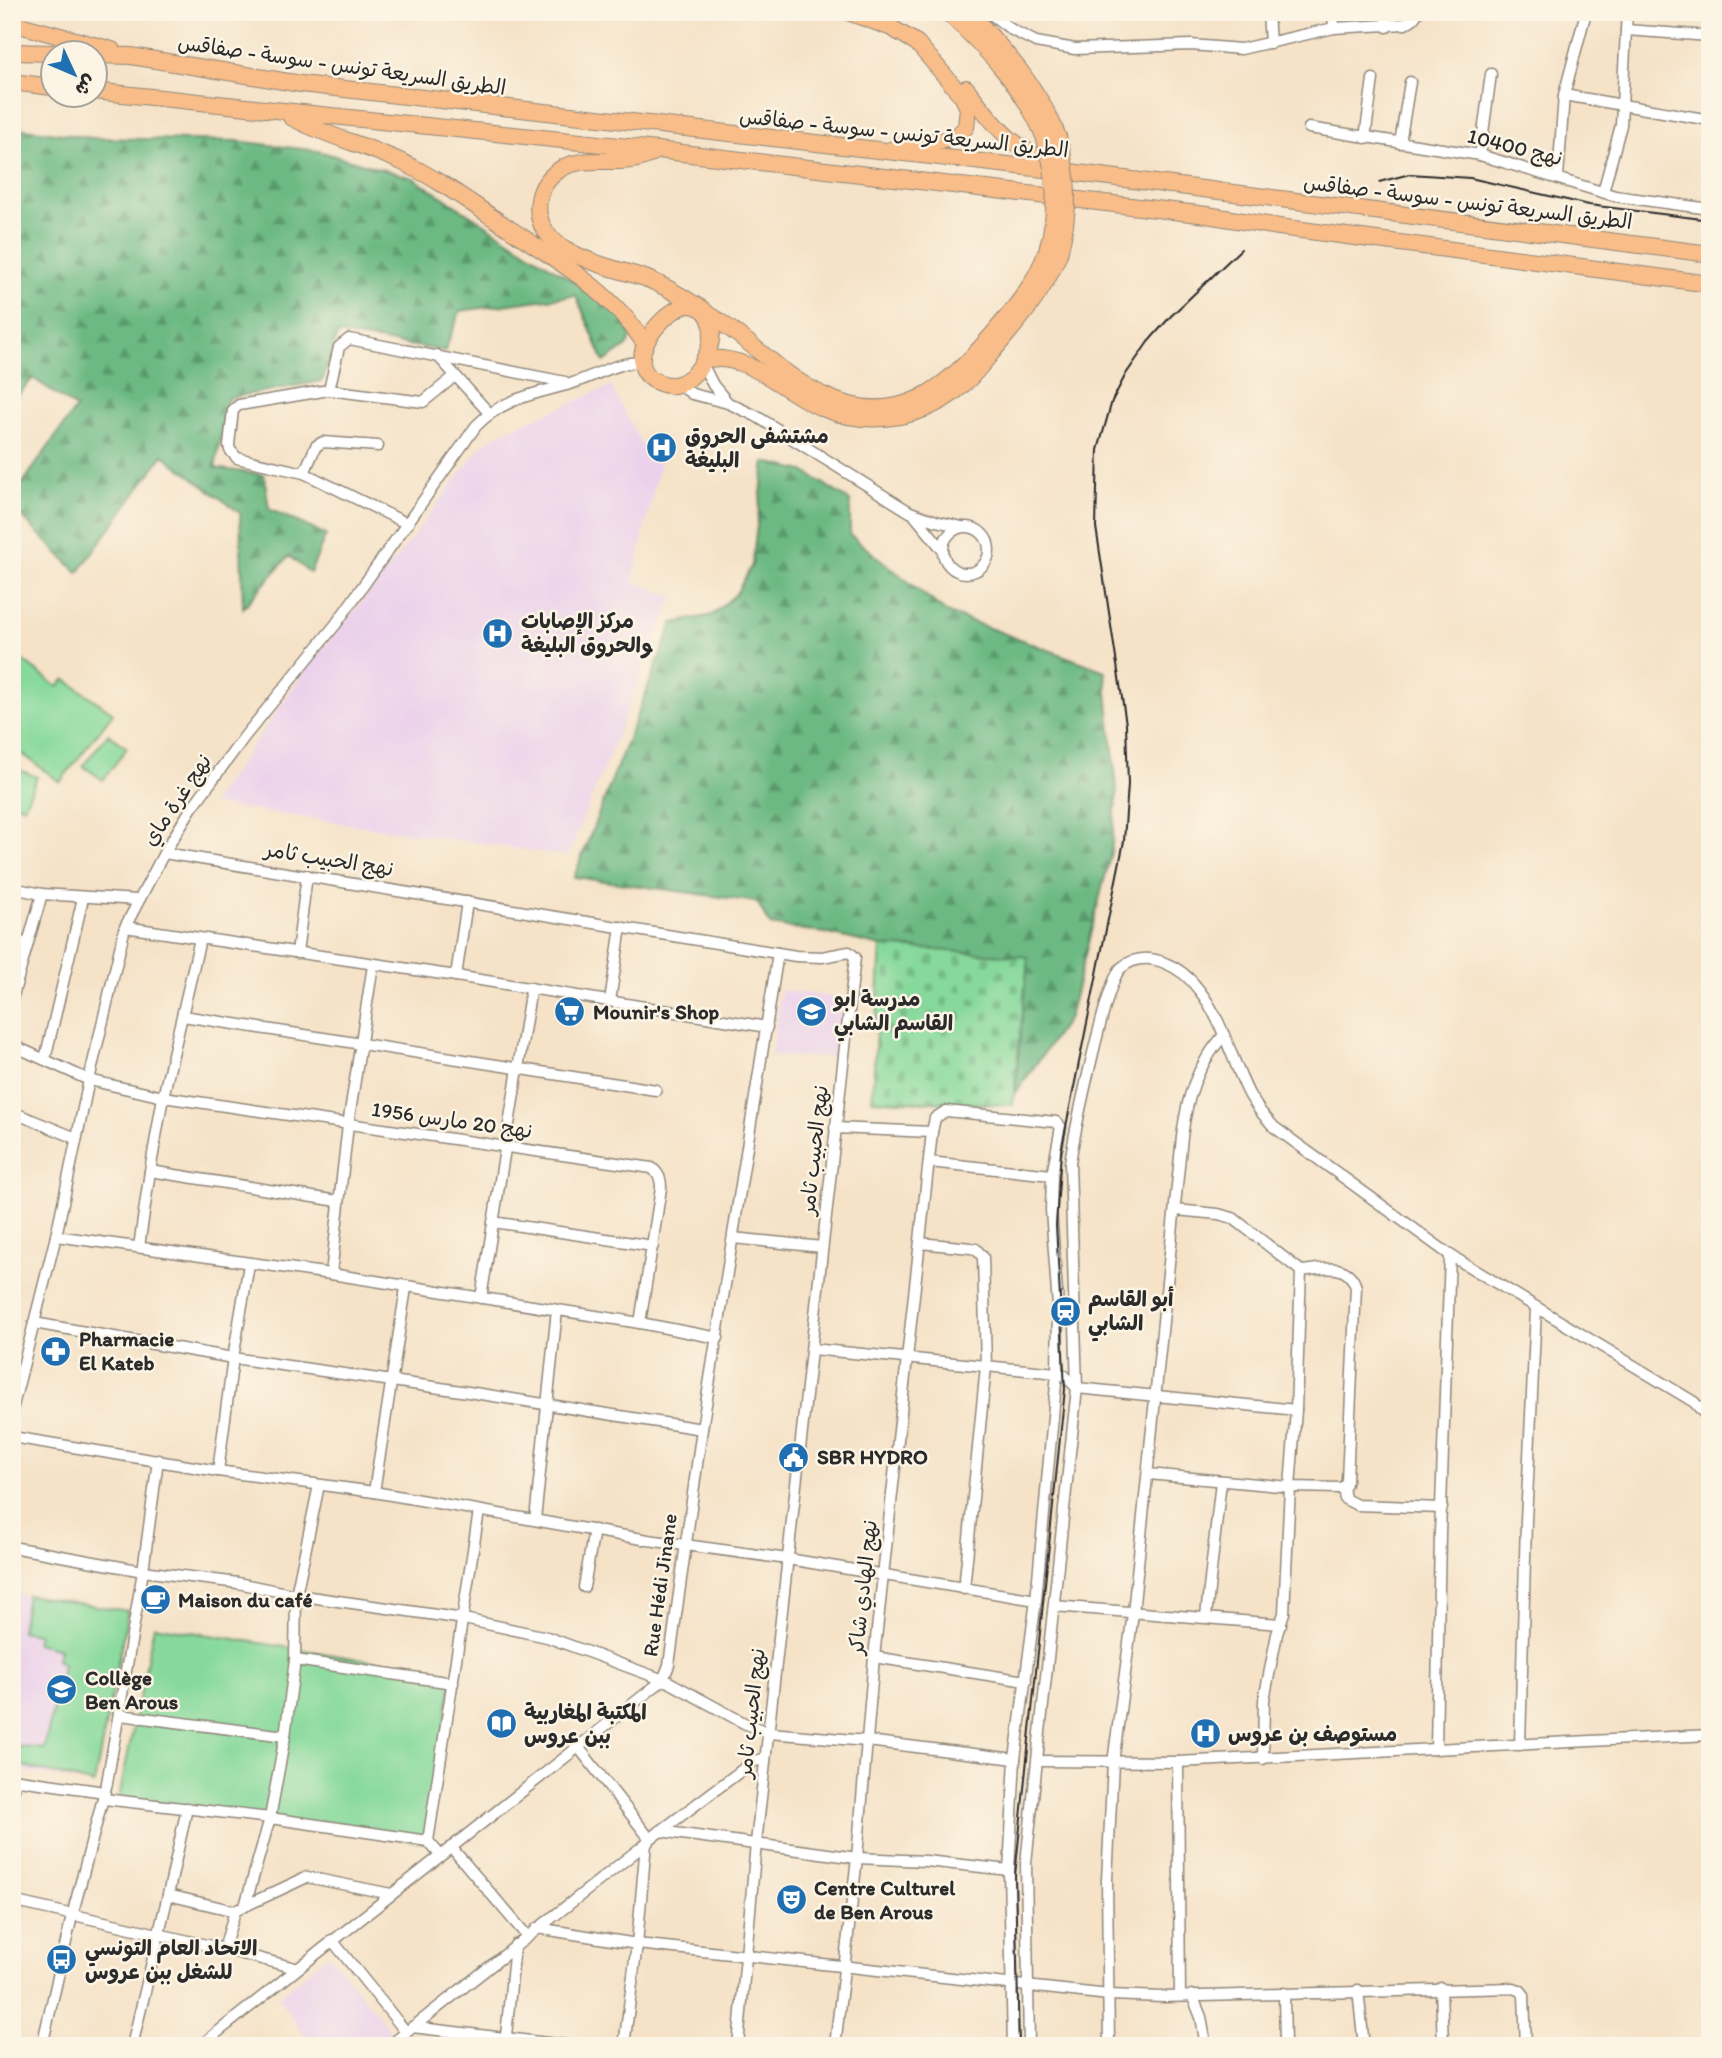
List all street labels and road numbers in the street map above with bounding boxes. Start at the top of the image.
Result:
street label: الطريق السريعة تونس - سوسة - صفاقس [176,29,508,101]
street label: الطريق السريعة تونس - سوسة - صفاقس [738,103,1070,163]
street label: نهج 10400 [1464,123,1565,172]
street label: الطريق السريعة تونس - سوسة - صفاقس [1302,169,1634,235]
street label: نهج غرة ماي [137,749,219,852]
street label: نهج الحبيب ثامر [260,836,395,883]
street label: نهج الحبيب ثامر [794,1084,835,1218]
street label: نهج 20 مارس 1956 [370,1096,534,1145]
street label: Rue Hédi Jinane [637,1512,682,1658]
street label: نهج الهادي شاكر [843,1519,885,1658]
street label: نهج الحبيب ثامر [731,1647,772,1781]

